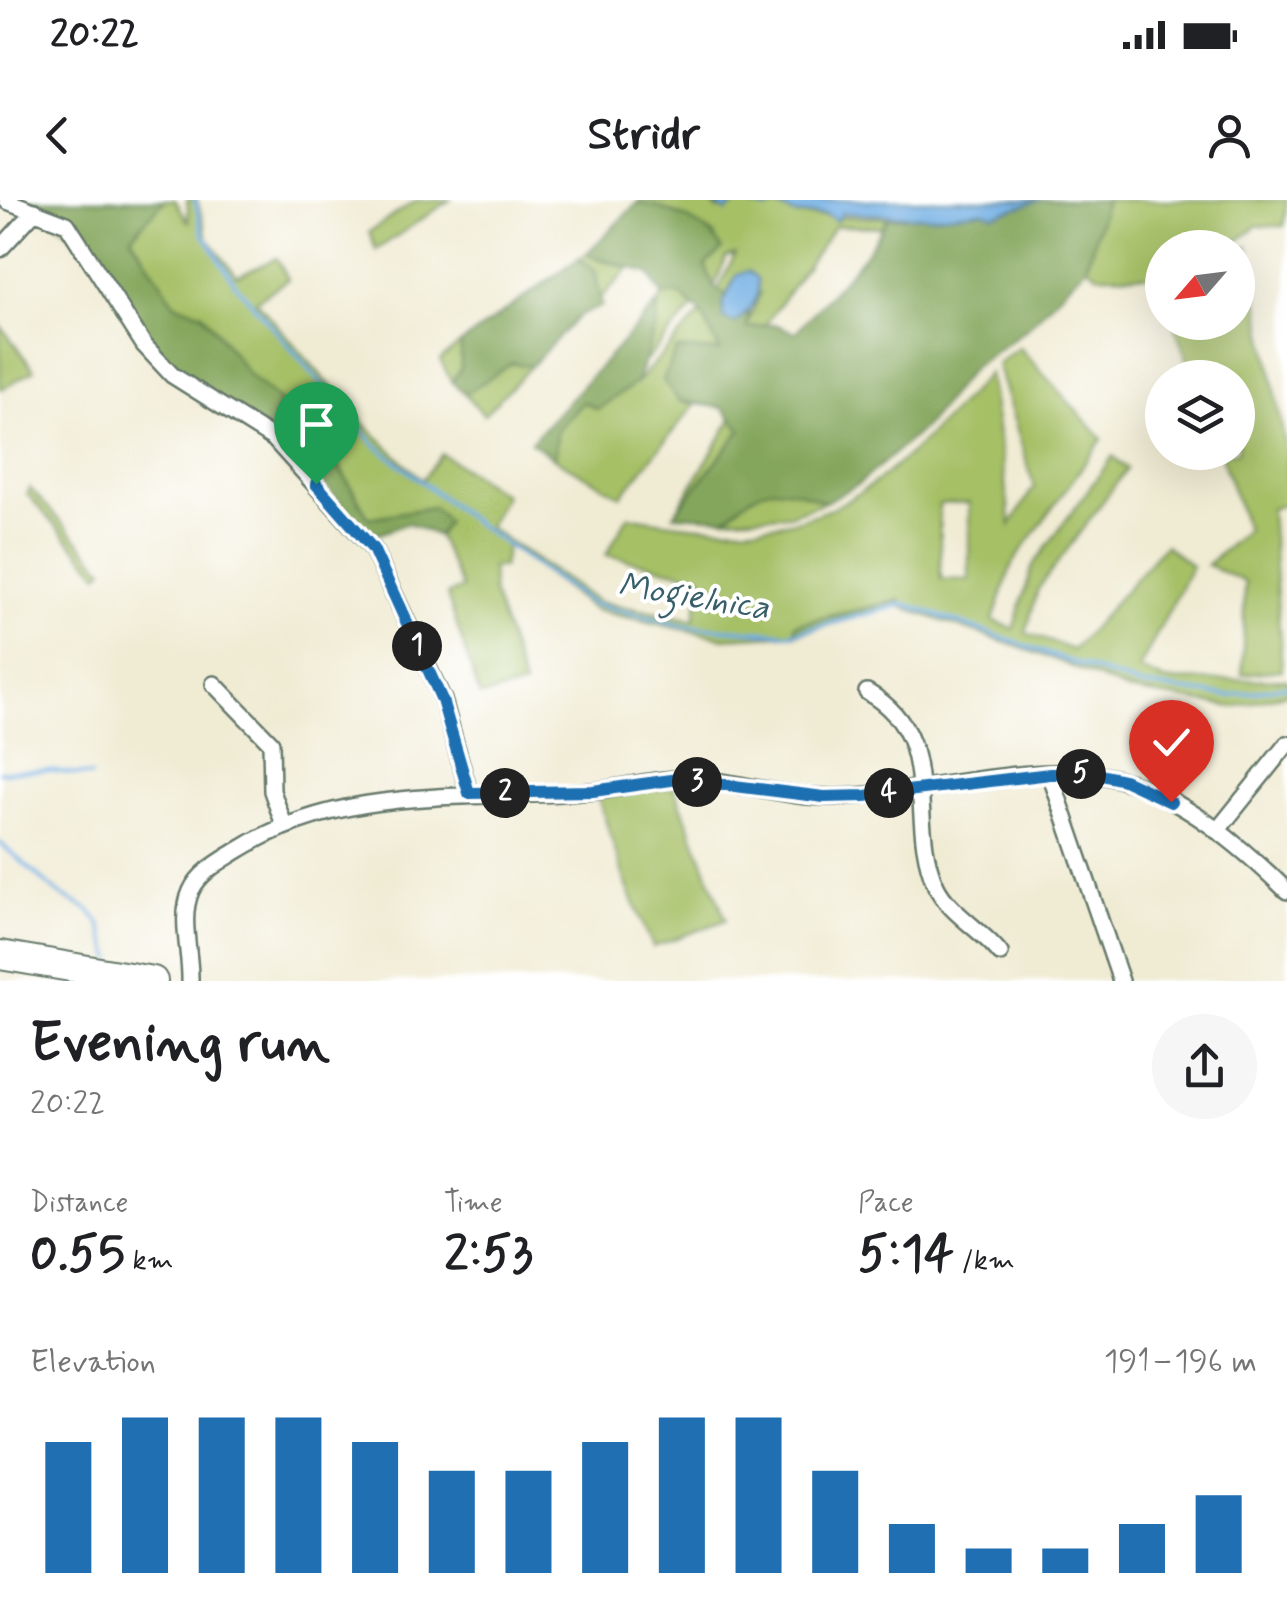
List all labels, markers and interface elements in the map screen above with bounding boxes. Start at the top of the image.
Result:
text: 20:22 [50,11,139,60]
text: Stridr [587,106,700,165]
icon: back [30,108,85,163]
icon: person [1202,108,1257,163]
north arrow [1145,230,1255,340]
map controls [1145,230,1255,470]
button: layers [1145,360,1255,470]
pin [274,382,359,485]
icon: arrive [289,397,344,452]
water label: Mogielnica [614,562,773,636]
pin: 1 [392,621,442,671]
text: 1 [411,627,423,664]
pin [1129,700,1214,803]
icon: check [1144,715,1199,770]
pin: 5 [1056,749,1106,799]
text: 5 [1073,755,1089,792]
pin: 3 [672,757,722,807]
text: 3 [691,763,703,800]
pin: 2 [480,768,530,818]
pin: 4 [864,768,914,818]
text: 2 [498,774,512,811]
text: 4 [881,774,897,811]
text: Evening run [30,1009,330,1081]
button: share [1152,1014,1257,1119]
text: 20:22 [30,1083,105,1125]
text: Distance [30,1185,128,1222]
text: Time [444,1185,503,1222]
text: Pace [858,1185,914,1222]
text: 0.55 [30,1222,125,1288]
text: 2:53 [444,1222,533,1288]
text: 5:14 [858,1222,954,1288]
text: km [125,1243,173,1280]
text: /km [954,1243,1015,1280]
text: Elevation [30,1341,156,1383]
text: 191–196 m [1104,1341,1257,1383]

